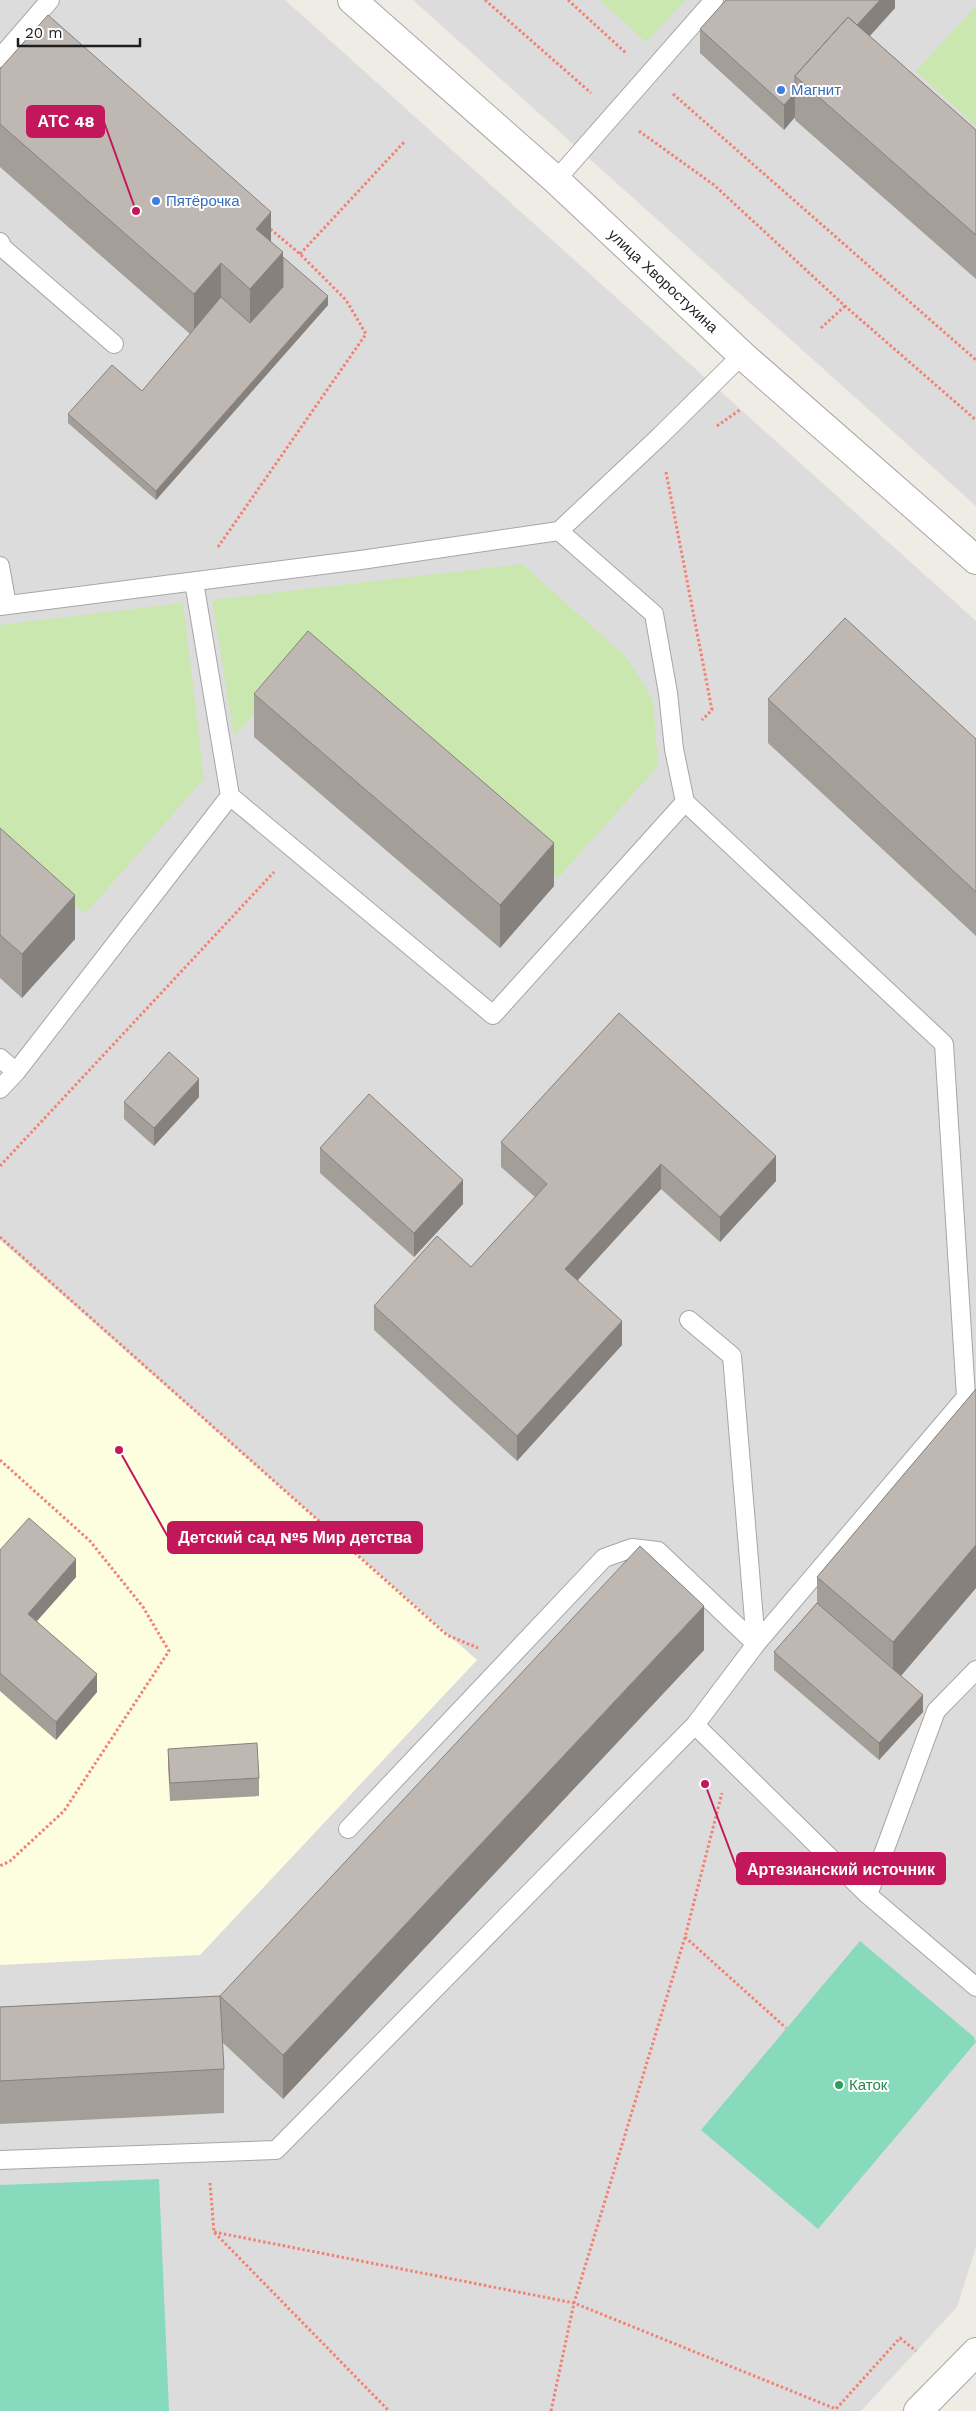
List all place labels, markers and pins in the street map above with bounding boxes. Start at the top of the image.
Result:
place label: Магнит [791,81,841,99]
marker: Магнит [775,84,787,96]
callout: АТС 48 [27,106,104,137]
place label: Пятёрочка [166,192,240,210]
marker: Пятёрочка [150,195,162,207]
callout: Детский сад №5 Мир детства [168,1522,422,1553]
callout: Артезианский источник [737,1853,945,1884]
place label: Каток [849,2076,888,2094]
marker: Каток [833,2079,845,2091]

